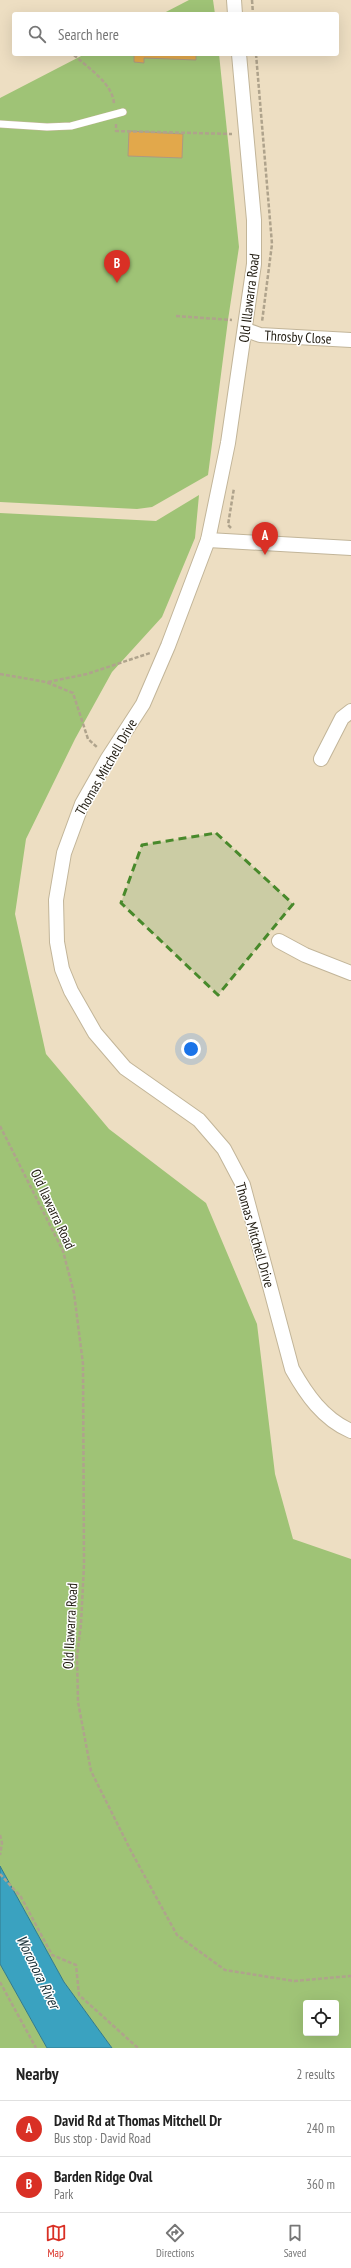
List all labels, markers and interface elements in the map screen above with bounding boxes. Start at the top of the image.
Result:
search box [12,12,339,56]
icon: search [26,23,48,45]
text: Search here [58,25,119,44]
pin: B [104,250,130,283]
street label: Old Illawarra Road [235,253,263,343]
street label: Throsby Close [264,326,332,348]
pin: A [252,522,278,555]
street label: Thomas Mitchell Drive [71,715,141,818]
your location [181,1039,201,1059]
street label: Old Ilawarra Road [27,1166,79,1252]
street label: Thomas Mitchell Drive [231,1180,279,1290]
street label: Old Ilawarra Road [59,1583,81,1669]
water label: Woronora River [12,1932,65,2013]
map controls [303,2000,339,2036]
button: locate [303,2000,339,2036]
text: Nearby [16,2063,59,2085]
text: 2 results [296,2066,335,2083]
text: David Rd at Thomas Mitchell Dr [54,2111,222,2130]
text: A [26,2120,32,2137]
text: 240 m [306,2120,335,2137]
text: Bus stop · David Road [54,2130,151,2147]
text: Barden Ridge Oval [54,2167,152,2186]
text: B [26,2176,32,2193]
text: 360 m [306,2176,335,2193]
text: Park [54,2186,73,2203]
tab: Map [45,2222,67,2260]
tab: Directions [156,2222,194,2260]
tab: Saved [284,2222,306,2260]

